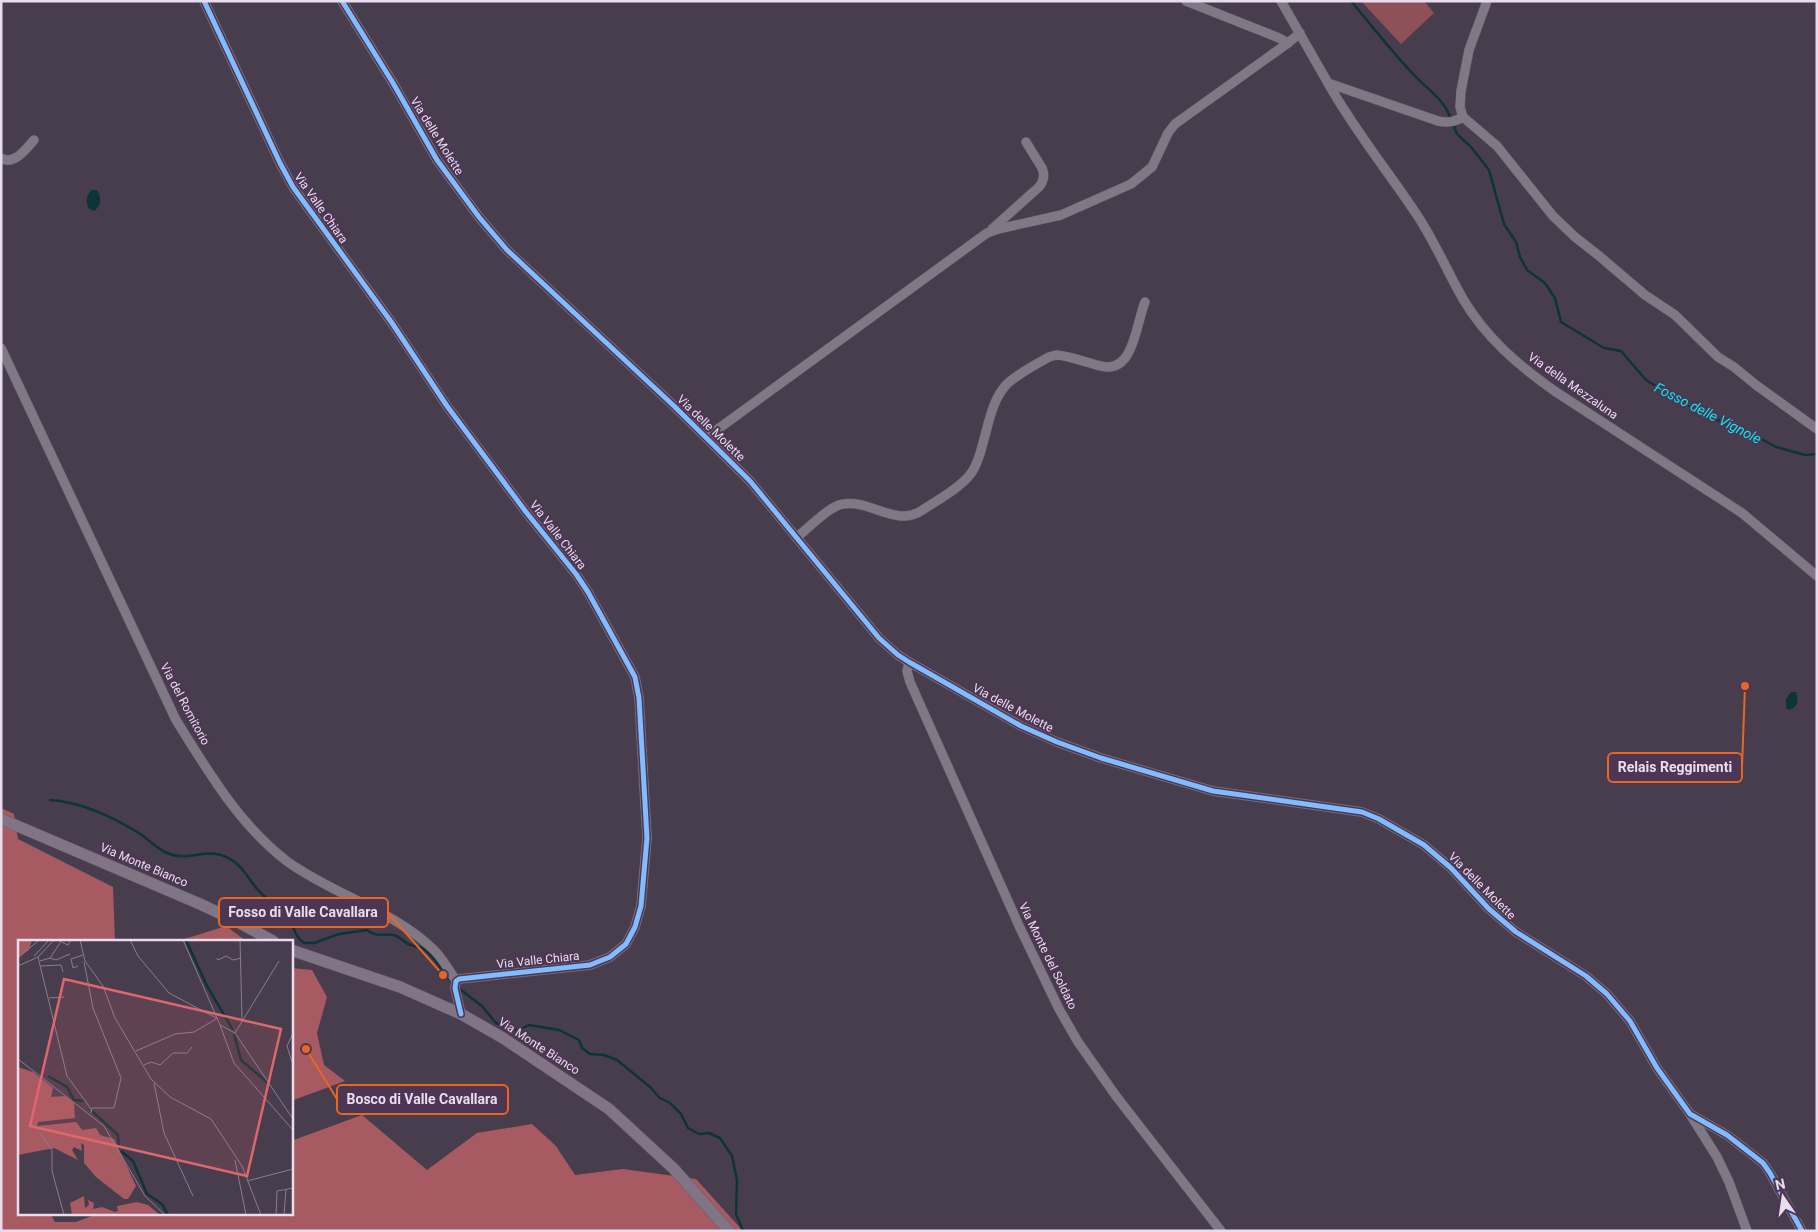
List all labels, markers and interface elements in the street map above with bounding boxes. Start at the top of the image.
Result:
street label: Via delle Molette [407,94,467,178]
street label: Via Valle Chiara [291,170,351,246]
street label: Via della Mezzaluna [1525,350,1621,422]
water label: Fosso delle Vignole [1652,379,1764,447]
street label: Via delle Molette [674,392,748,464]
street label: Via Valle Chiara [527,498,589,572]
street label: Via del Romitorio [157,660,213,748]
street label: Via delle Molette [970,681,1056,735]
callout: Relais Reggimenti [1608,753,1742,782]
text: Relais Reggimenti [1618,759,1732,775]
street label: Via Monte Bianco [98,840,190,890]
street label: Via delle Molette [1446,850,1518,922]
callout: Fosso di Valle Cavallara [219,898,388,927]
street label: Via Monte del Soldato [1016,900,1080,1012]
text: Fosso di Valle Cavallara [228,904,378,920]
inset map [18,940,292,1214]
street label: Via Valle Chiara [496,949,580,971]
street label: Via Monte Bianco [496,1015,582,1078]
callout: Bosco di Valle Cavallara [337,1085,508,1114]
text: Bosco di Valle Cavallara [347,1091,498,1107]
north arrow [1758,1172,1808,1222]
text: N [1773,1175,1787,1193]

